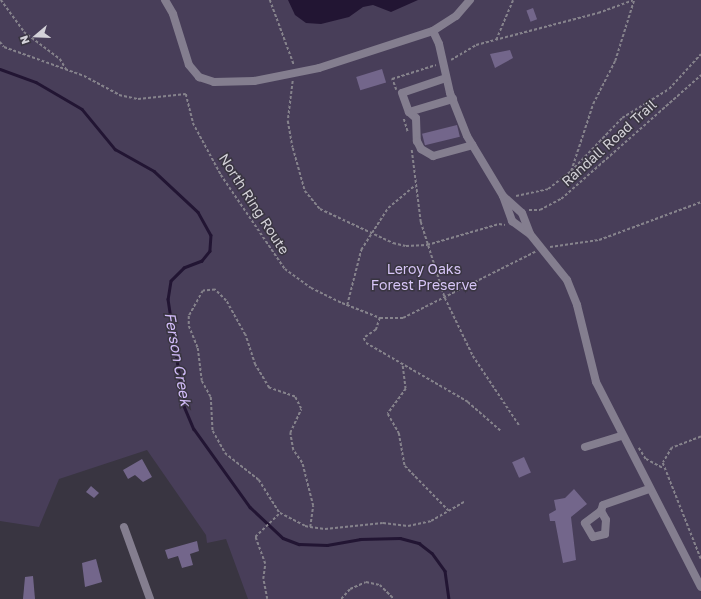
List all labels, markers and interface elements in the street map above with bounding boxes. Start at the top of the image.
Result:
north arrow [16,16,56,56]
text: N [17,34,32,46]
street label: Randall Road Trail [558,96,660,190]
street label: North Ring Route [215,151,293,257]
park label: Leroy Oaks Forest Preserve [371,261,477,294]
water label: Ferson Creek [161,311,195,407]

